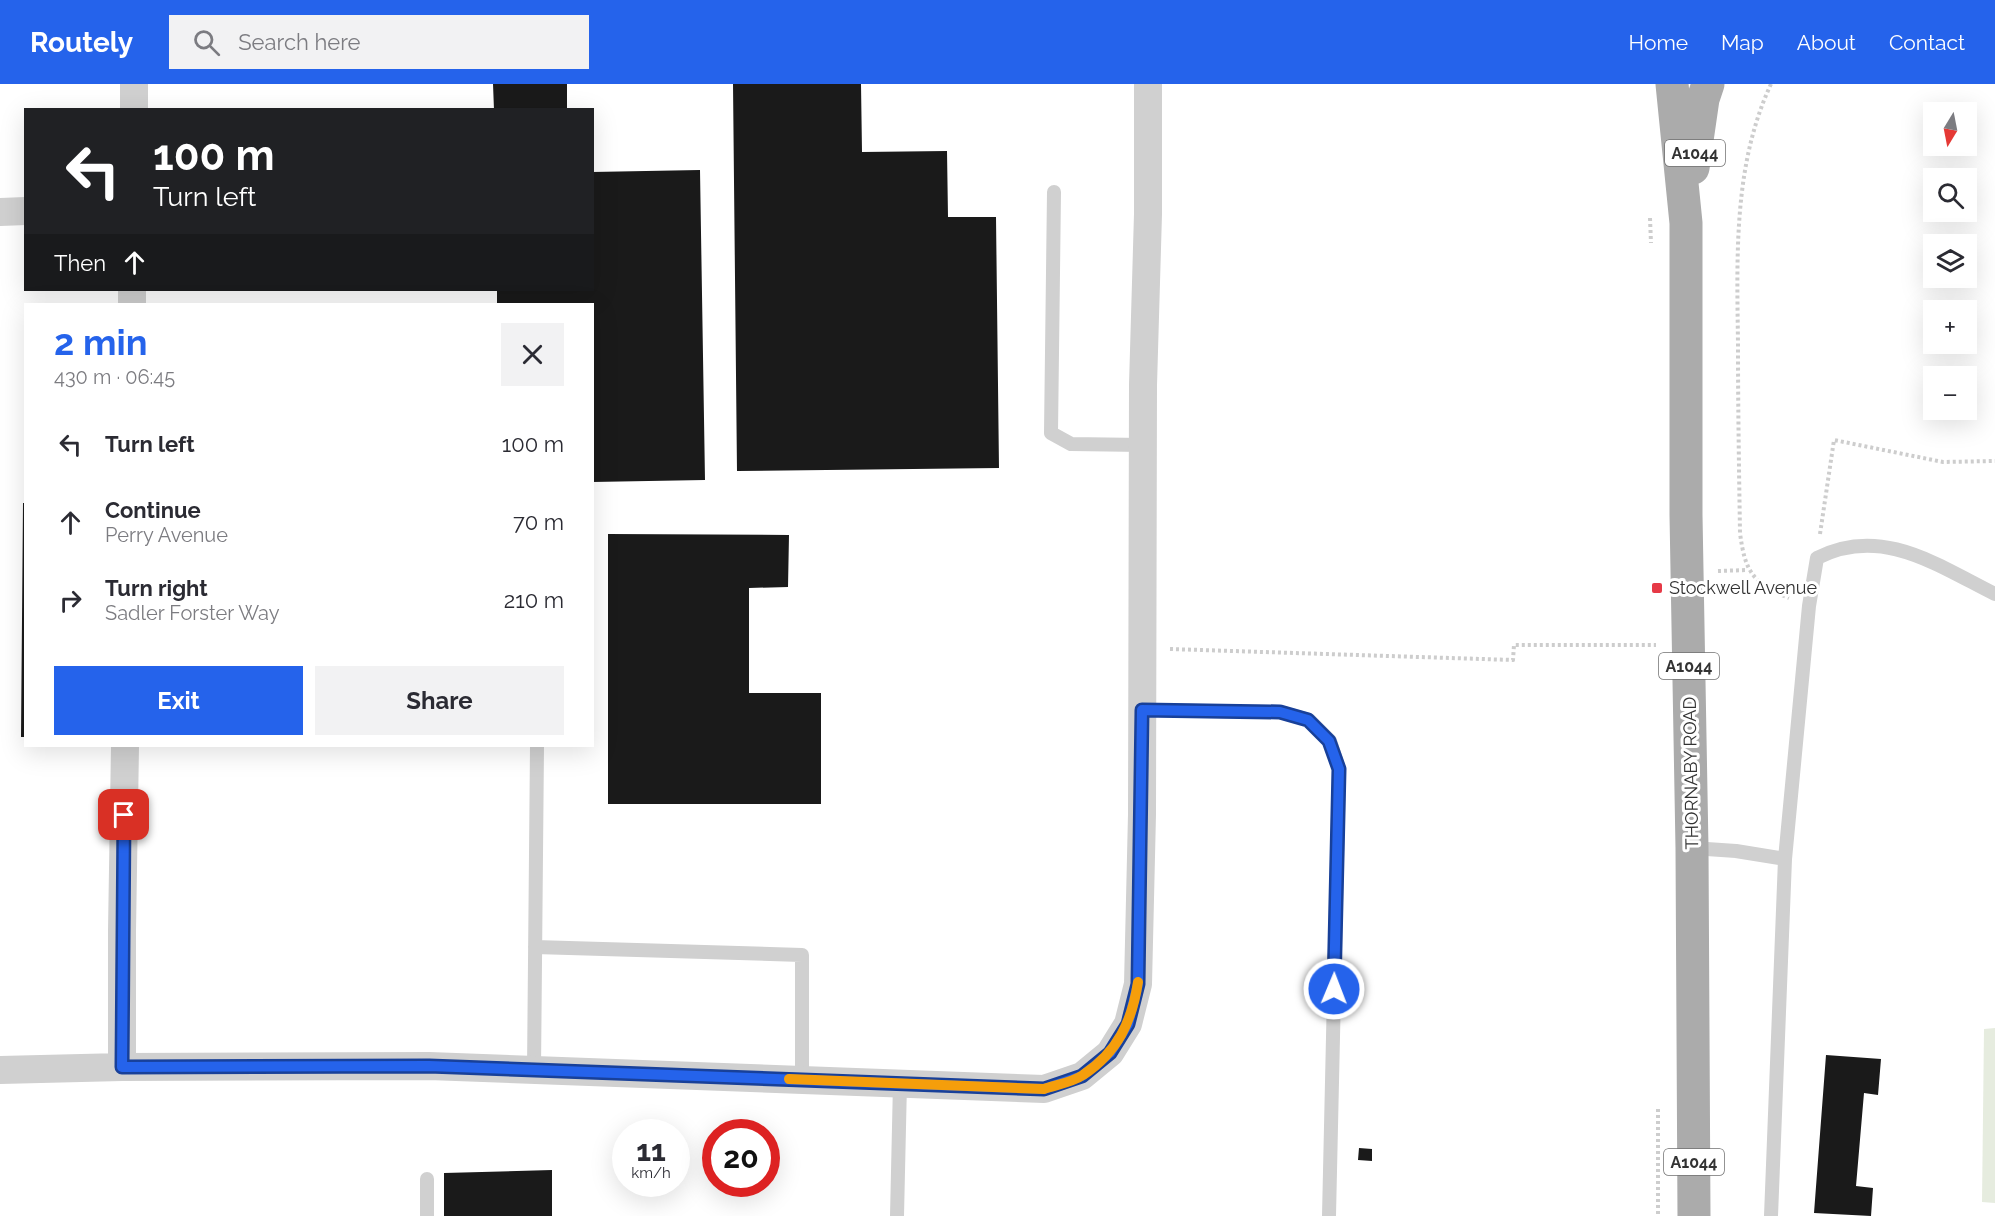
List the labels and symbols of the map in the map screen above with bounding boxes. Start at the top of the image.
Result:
north arrow [1923,102,1977,156]
road number: A1044 [1665,140,1725,166]
place label: Stockwell Avenue [1669,577,1818,598]
marker: Stockwell Avenue [1650,581,1664,595]
road number: A1044 [1659,653,1719,679]
street label: THORNABY ROAD [1679,696,1702,849]
pin [98,789,149,840]
position arrow [1302,957,1366,1021]
speed limit sign: 20 [702,1119,780,1197]
road number: A1044 [1664,1149,1724,1175]

